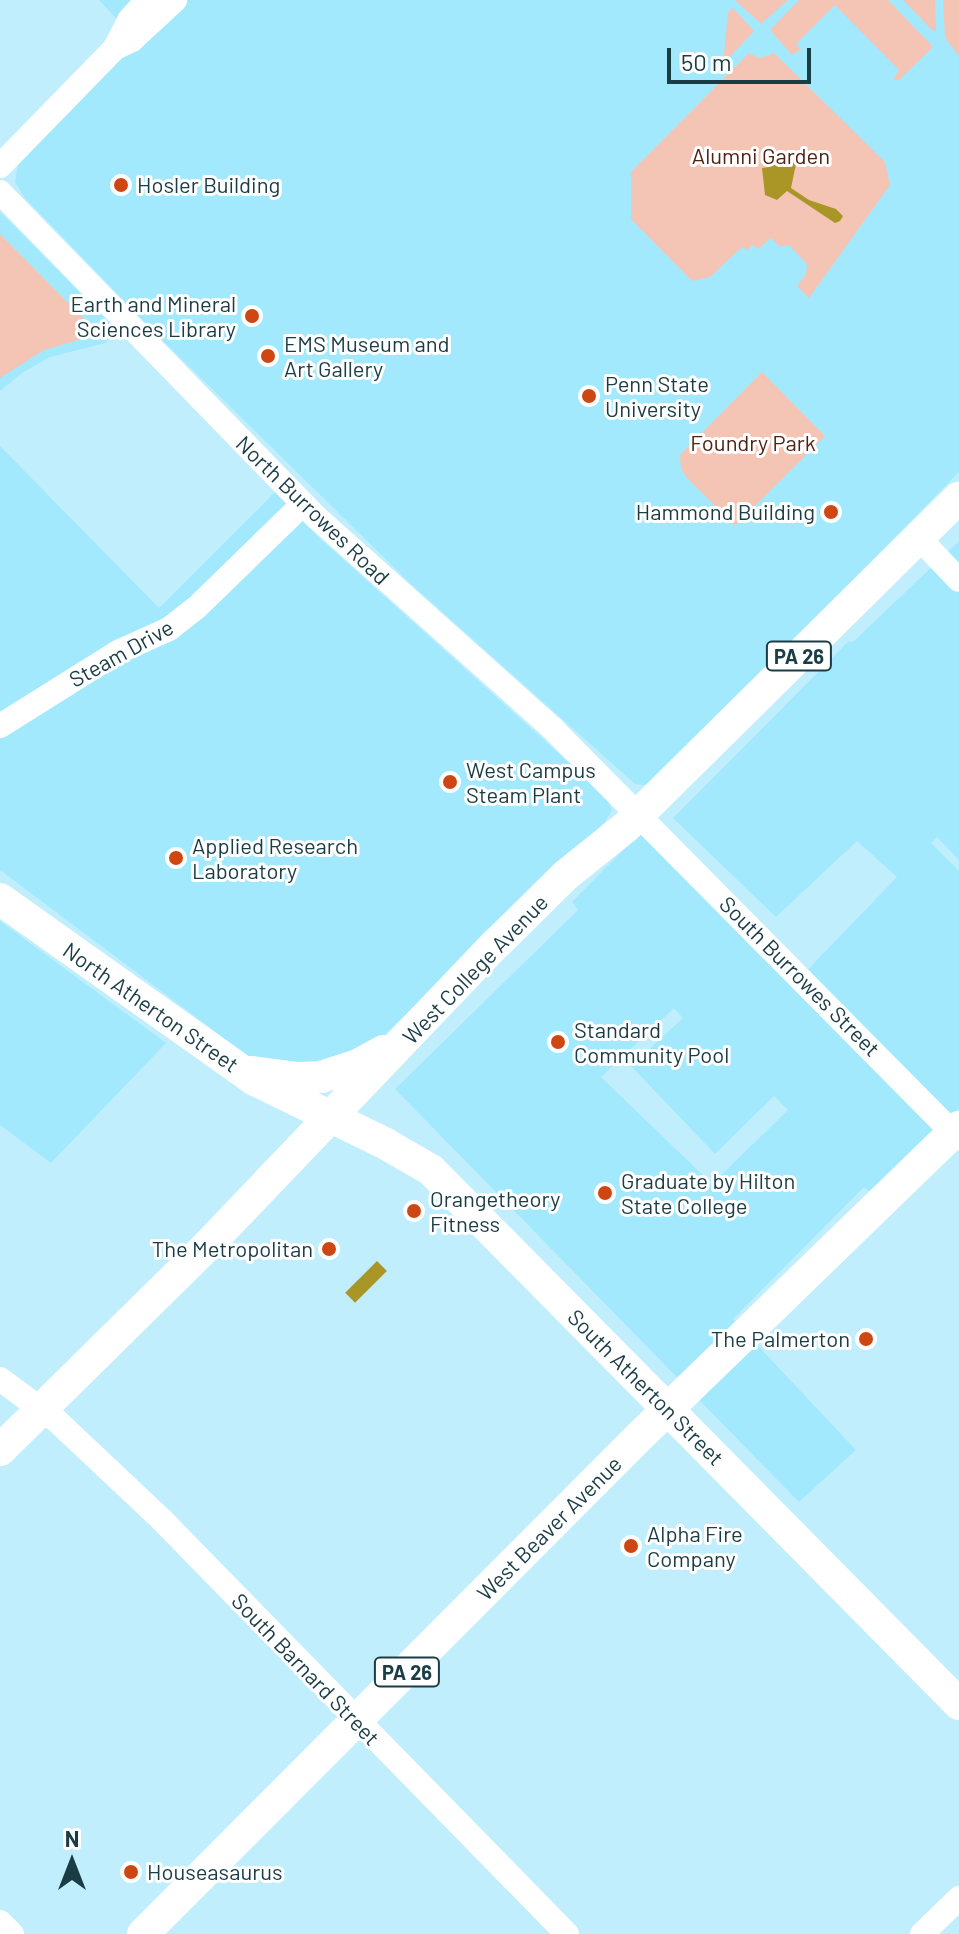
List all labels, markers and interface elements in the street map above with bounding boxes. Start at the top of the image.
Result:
scale bar [671,32,815,82]
text: 50 m [681,47,732,76]
park label: Alumni Garden [692,143,830,169]
place label: Hosler Building [137,172,280,198]
marker: Hosler Building [112,176,130,194]
place label: Earth and Mineral Sciences Library [70,290,236,342]
marker: Earth and Mineral Sciences Library [243,307,261,325]
place label: EMS Museum and Art Gallery [284,330,449,382]
marker: EMS Museum and Art Gallery [259,347,277,365]
place label: Penn State University [605,370,709,422]
marker: Penn State University [580,387,598,405]
street label: North Burrowes Road [231,430,395,590]
park label: Foundry Park [690,430,816,456]
place label: Hammond Building [636,499,815,525]
marker: Hammond Building [822,503,840,521]
street label: Steam Drive [64,614,178,692]
road number: PA 26 [765,640,833,672]
place label: West Campus Steam Plant [466,756,596,808]
marker: West Campus Steam Plant [441,773,459,791]
place label: Applied Research Laboratory [192,832,358,884]
marker: Applied Research Laboratory [167,849,185,867]
street label: West College Avenue [397,889,553,1049]
street label: South Burrowes Street [714,890,886,1062]
street label: North Atherton Street [58,936,244,1078]
place label: Standard Community Pool [574,1016,729,1068]
marker: Standard Community Pool [549,1033,567,1051]
place label: Graduate by Hilton State College [621,1167,795,1218]
marker: Graduate by Hilton State College [596,1184,614,1202]
place label: Orangetheory Fitness [430,1185,560,1236]
marker: Orangetheory Fitness [405,1202,423,1220]
place label: The Metropolitan [152,1236,313,1262]
marker: The Metropolitan [320,1240,338,1258]
street label: South Atherton Street [563,1304,729,1470]
place label: The Palmerton [711,1326,850,1352]
marker: The Palmerton [857,1330,875,1348]
street label: West Beaver Avenue [471,1450,627,1606]
place label: Alpha Fire Company [647,1520,743,1572]
marker: Alpha Fire Company [622,1537,640,1555]
street label: South Barnard Street [227,1587,385,1751]
road number: PA 26 [373,1656,441,1688]
north arrow [32,1822,112,1902]
text: N [65,1825,79,1851]
place label: Houseasaurus [147,1859,283,1885]
marker: Houseasaurus [122,1863,140,1881]

